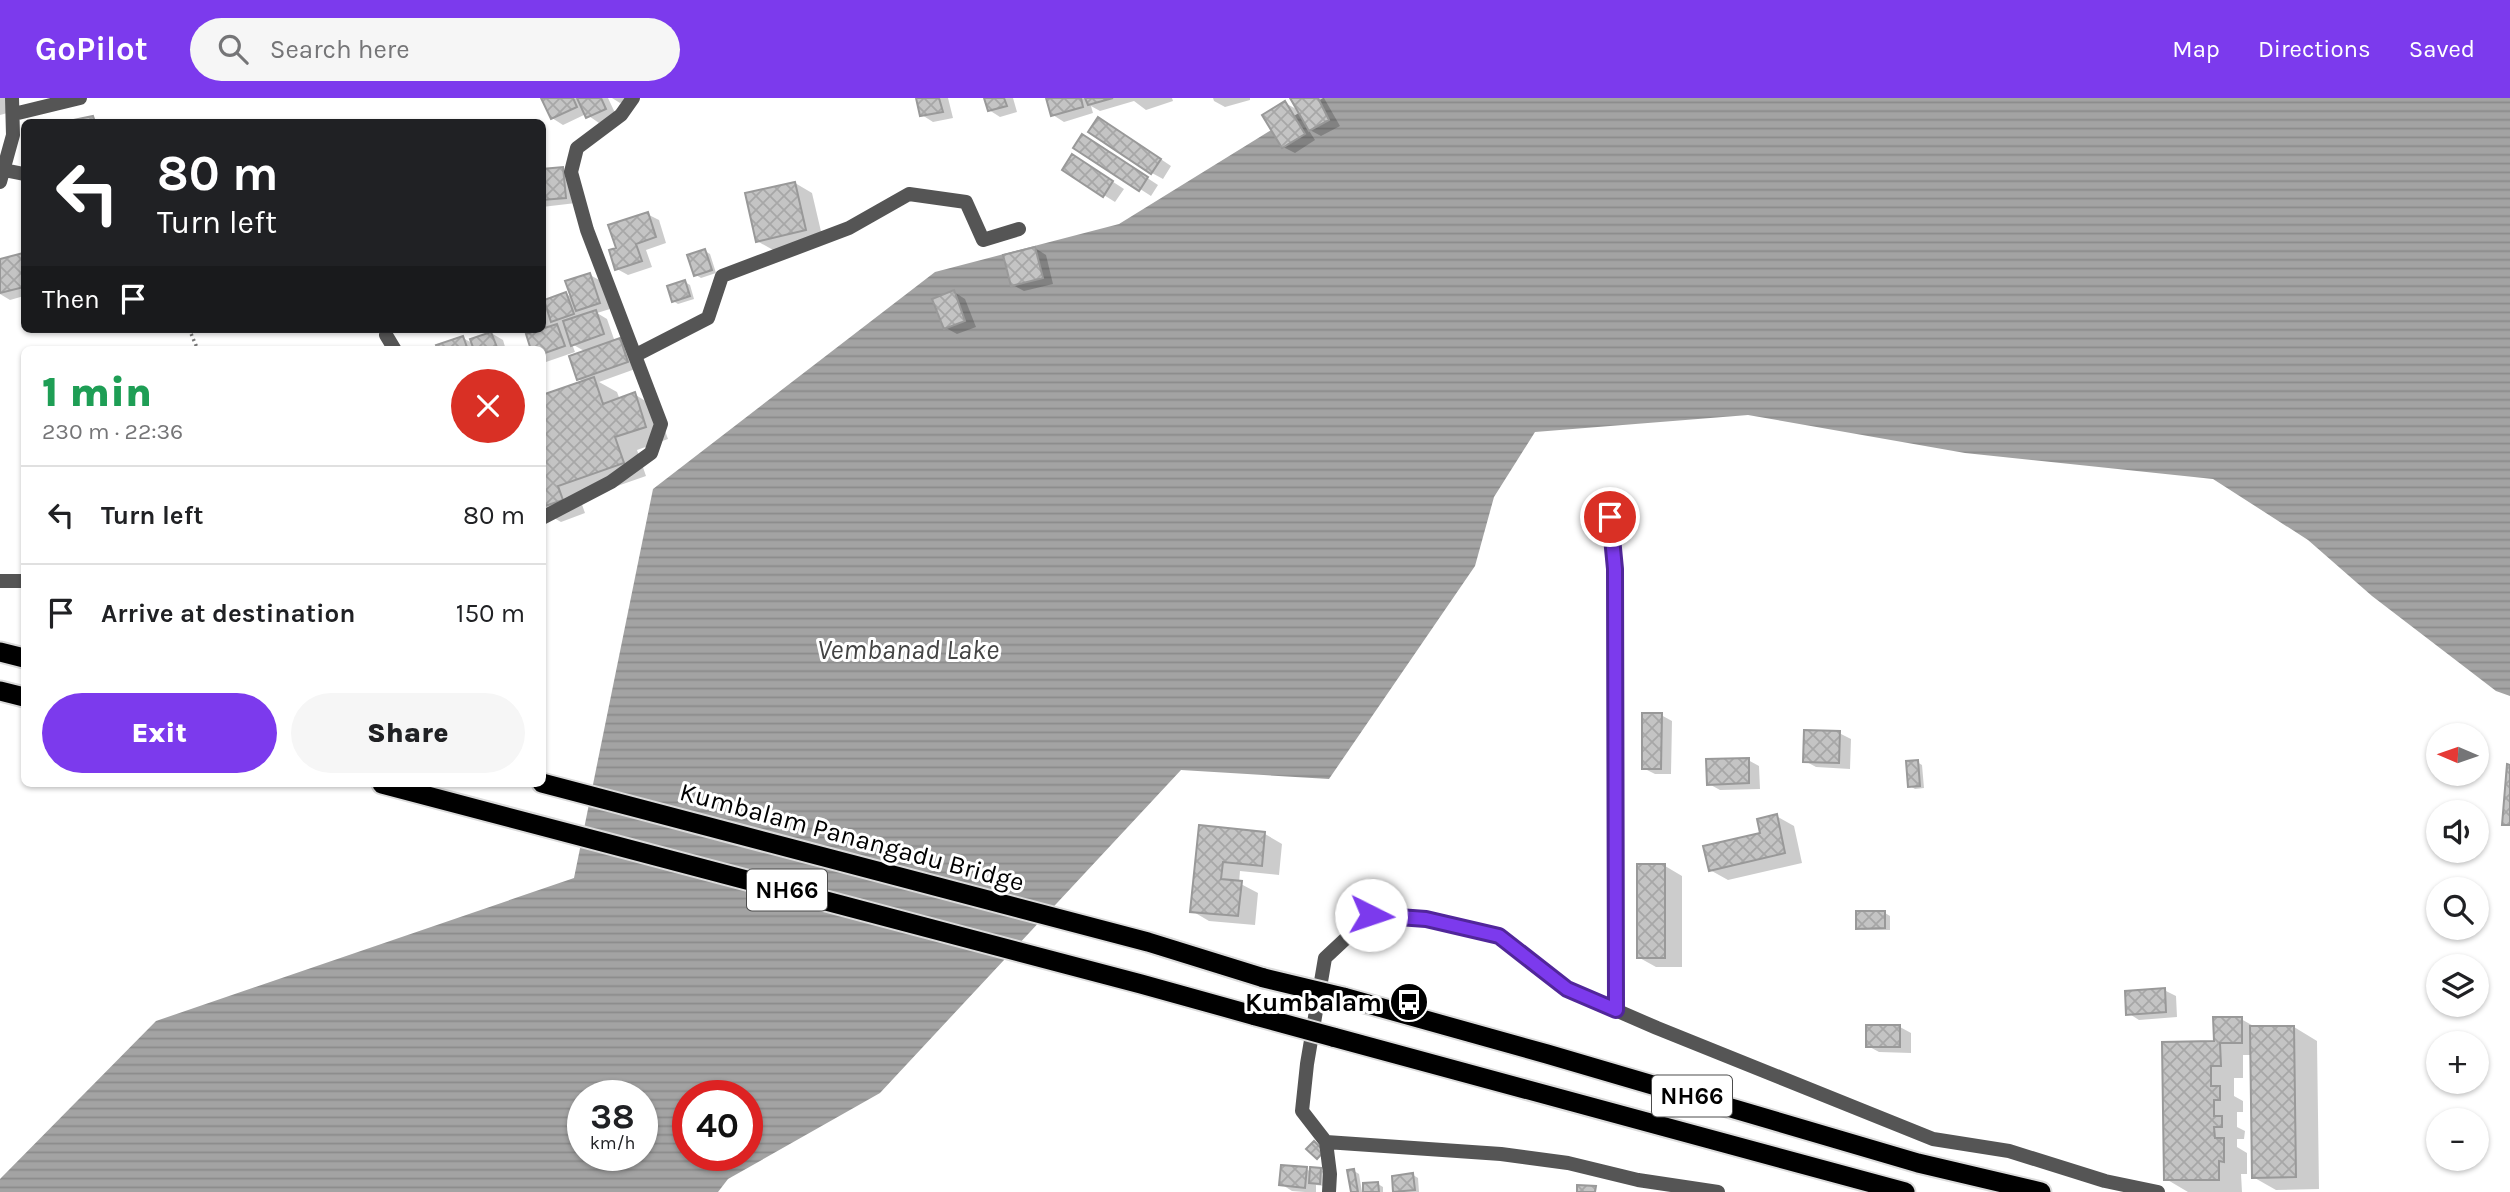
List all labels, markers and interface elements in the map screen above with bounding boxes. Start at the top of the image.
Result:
search box [190,18,680,81]
text: GoPilot [35,30,148,68]
icon: search [214,30,252,68]
text: Search here [270,34,410,65]
text: Map [2172,35,2220,63]
text: Directions [2258,35,2371,63]
text: Saved [2409,35,2475,63]
text: 80 m [157,145,279,202]
icon: left [42,147,133,238]
text: Turn left [157,204,277,241]
icon: arrive [114,280,152,318]
text: Then [42,284,100,315]
text: 1 min [42,367,152,417]
button: close [451,369,525,443]
text: 230 m · 22:36 [42,418,183,445]
pin [1580,487,1640,547]
icon: left [42,496,80,534]
icon: arrive [1591,498,1629,536]
text: Turn left [101,500,203,531]
text: 80 m [463,500,525,531]
icon: arrive [42,594,80,632]
text: Arrive at destination [101,598,355,629]
text: 150 m [456,598,525,629]
water label: Vembanad Lake [817,633,999,666]
button: Exit [42,693,277,773]
button: Share [291,693,525,773]
north arrow [2426,723,2488,786]
map controls [2426,723,2489,1171]
street label: Kumbalam Panangadu Bridge [676,776,1028,898]
button: sound [2426,800,2489,863]
road number: NH66 [747,870,827,910]
button: search [2426,877,2489,940]
position arrow [1334,878,1408,952]
button: layers [2426,954,2489,1017]
bus stop icon: Kumbalam [1388,981,1430,1023]
place label: Kumbalam [1245,987,1382,1018]
button: + [2426,1031,2489,1094]
road number: NH66 [1652,1076,1732,1116]
speed limit sign: 40 [672,1080,763,1171]
text: 38 [590,1096,635,1137]
button: − [2426,1108,2489,1171]
text: km/h [590,1132,635,1154]

